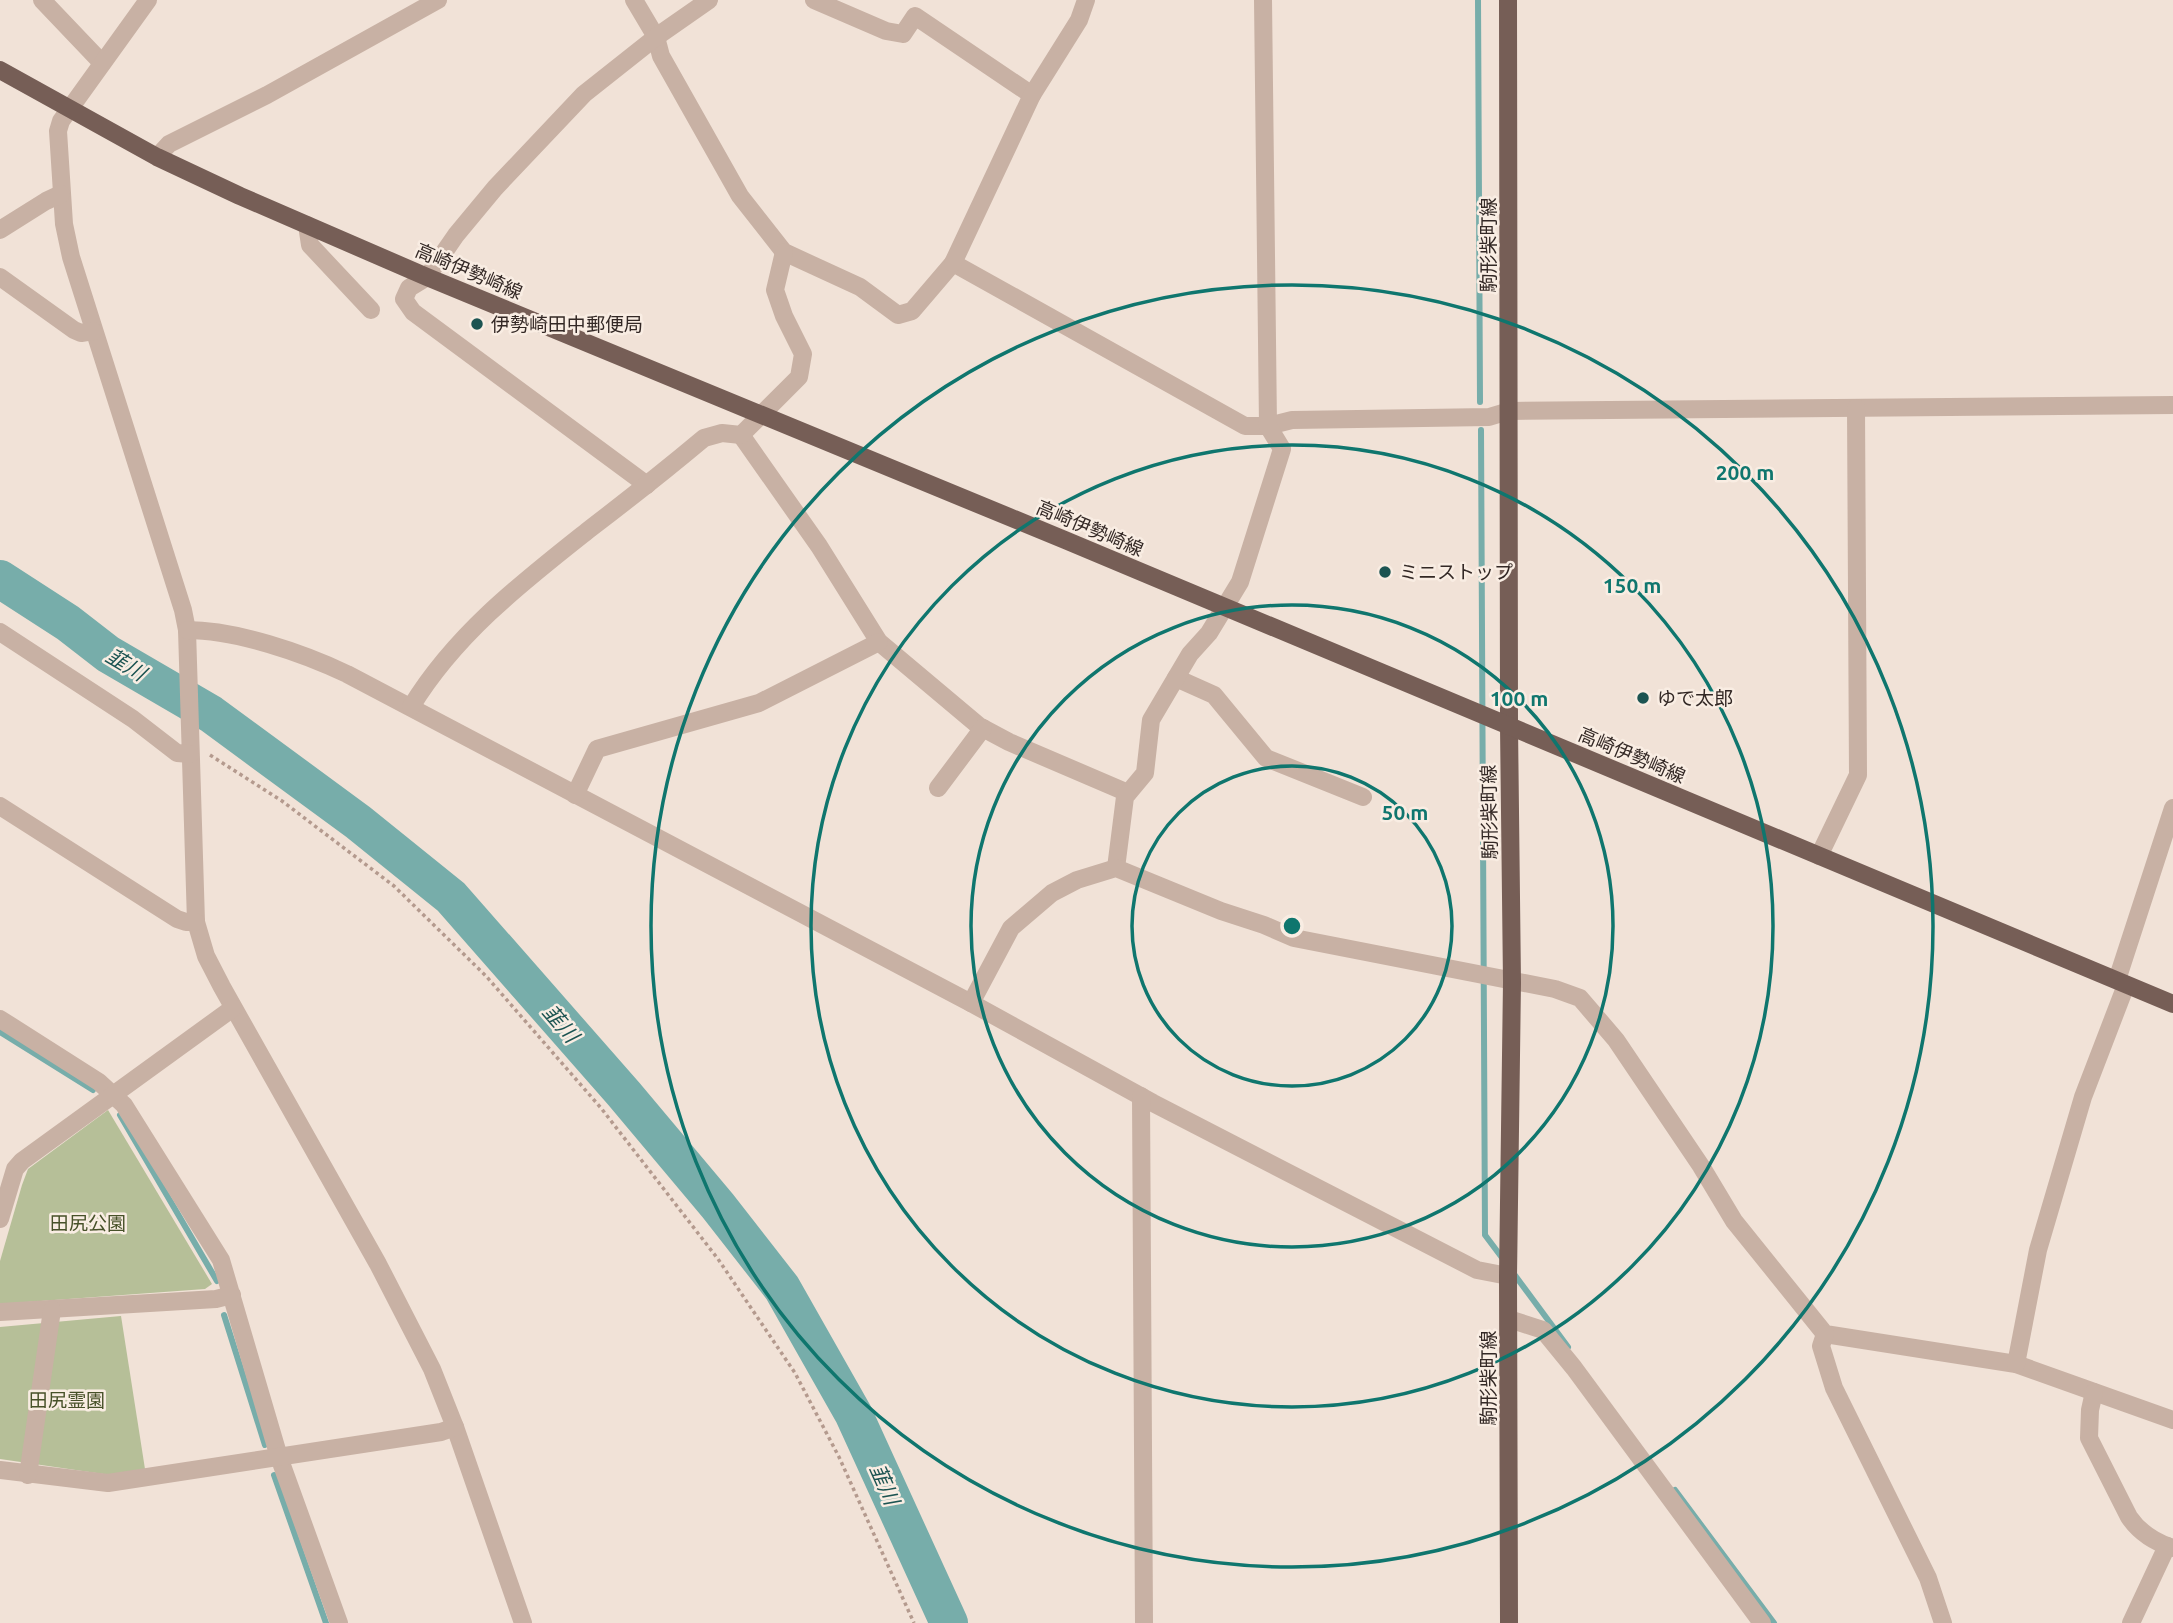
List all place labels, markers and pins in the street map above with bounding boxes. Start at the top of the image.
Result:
place label: 伊勢崎田中郵便局 [491,313,643,335]
marker: 伊勢崎田中郵便局 [469,316,485,332]
place label: ミニストップ [1399,561,1513,583]
marker: ミニストップ [1377,564,1393,580]
place label: ゆで太郎 [1657,687,1733,709]
marker: ゆで太郎 [1635,690,1651,706]
centre of rings [1280,914,1304,938]

